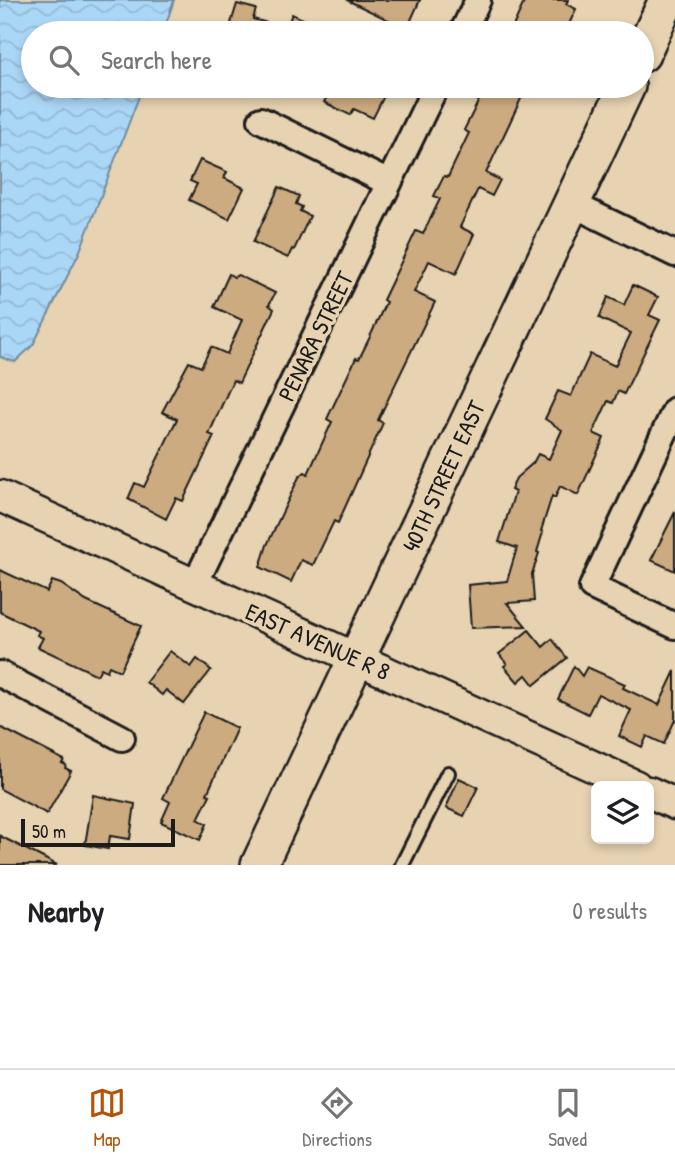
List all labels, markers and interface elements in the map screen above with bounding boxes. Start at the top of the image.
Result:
search box [21,21,654,98]
icon: search [45,41,83,79]
text: Search here [101,42,212,77]
street label: PENARA STREET [270,265,360,406]
street label: 40TH STREET EAST [394,394,492,557]
street label: EAST AVENUE R 8 [241,595,395,687]
map controls [591,781,654,844]
button: layers [591,781,654,844]
scale bar [21,816,175,848]
text: 50 m [32,818,66,844]
text: Nearby [28,891,104,931]
text: 0 results [572,895,647,926]
tab: Map [88,1084,126,1152]
tab: Directions [302,1084,372,1152]
tab: Saved [548,1084,587,1152]

